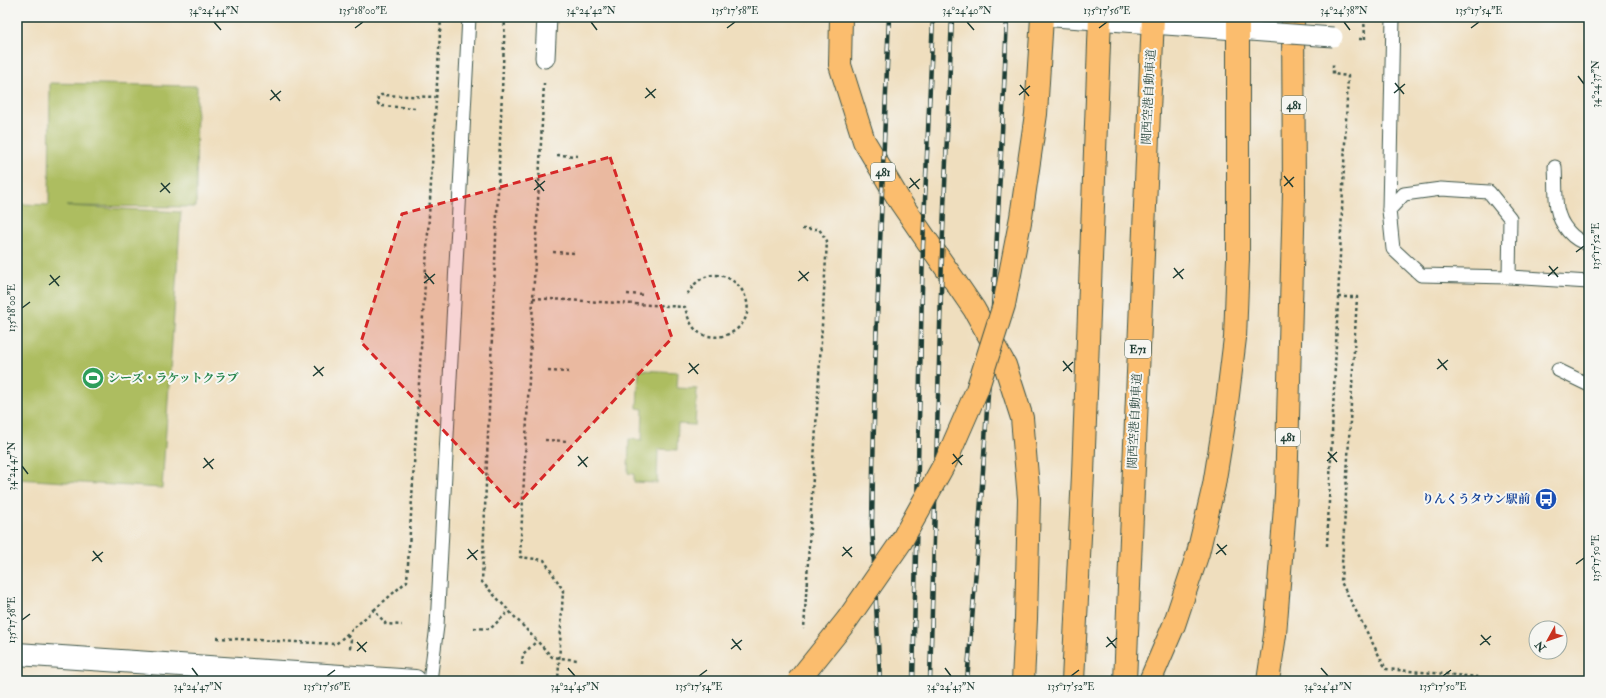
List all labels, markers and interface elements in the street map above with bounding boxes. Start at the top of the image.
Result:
text: 34°24'44"N [189,5,239,17]
text: 135°18'00"E [339,5,387,17]
text: 34°24'42"N [566,5,616,17]
text: 135°17'58"E [712,5,758,17]
text: 34°24'40"N [942,5,992,17]
text: 135°17'56"E [1083,5,1131,17]
text: 34°24'38"N [1320,5,1368,17]
text: 135°17'54"E [1455,5,1503,17]
street label: 関西空港自動車道 [1139,49,1159,145]
text: 34°24'37"N [1590,60,1602,108]
road number: 481 [1282,96,1306,114]
road number: 481 [871,163,895,181]
text: 135°17'52"E [1590,222,1602,270]
text: 135°18'00"E [6,284,18,332]
road number: E71 [1125,340,1151,358]
sports icon: シーズ・ラケットクラブ [80,365,106,391]
place label: シーズ・ラケットクラブ [108,371,239,386]
street label: 関西空港自動車道 [1125,373,1145,469]
road number: 481 [1276,428,1300,446]
text: 34°24'47"N [6,442,18,490]
bus stop icon: りんくうタウン駅前 [1533,486,1559,512]
place label: りんくうタウン駅前 [1422,492,1530,507]
text: 135°17'50"E [1590,534,1602,582]
text: 135°17'58"E [6,597,18,643]
north arrow [1528,620,1568,660]
text: N [1532,637,1550,655]
text: 34°24'47"N [174,681,222,693]
text: 135°17'56"E [303,681,351,693]
text: 34°24'45"N [551,681,599,693]
text: 135°17'54"E [675,681,723,693]
text: 34°24'43"N [927,681,975,693]
text: 135°17'52"E [1047,681,1095,693]
text: 34°24'41"N [1304,681,1352,693]
text: 135°17'50"E [1419,681,1467,693]

